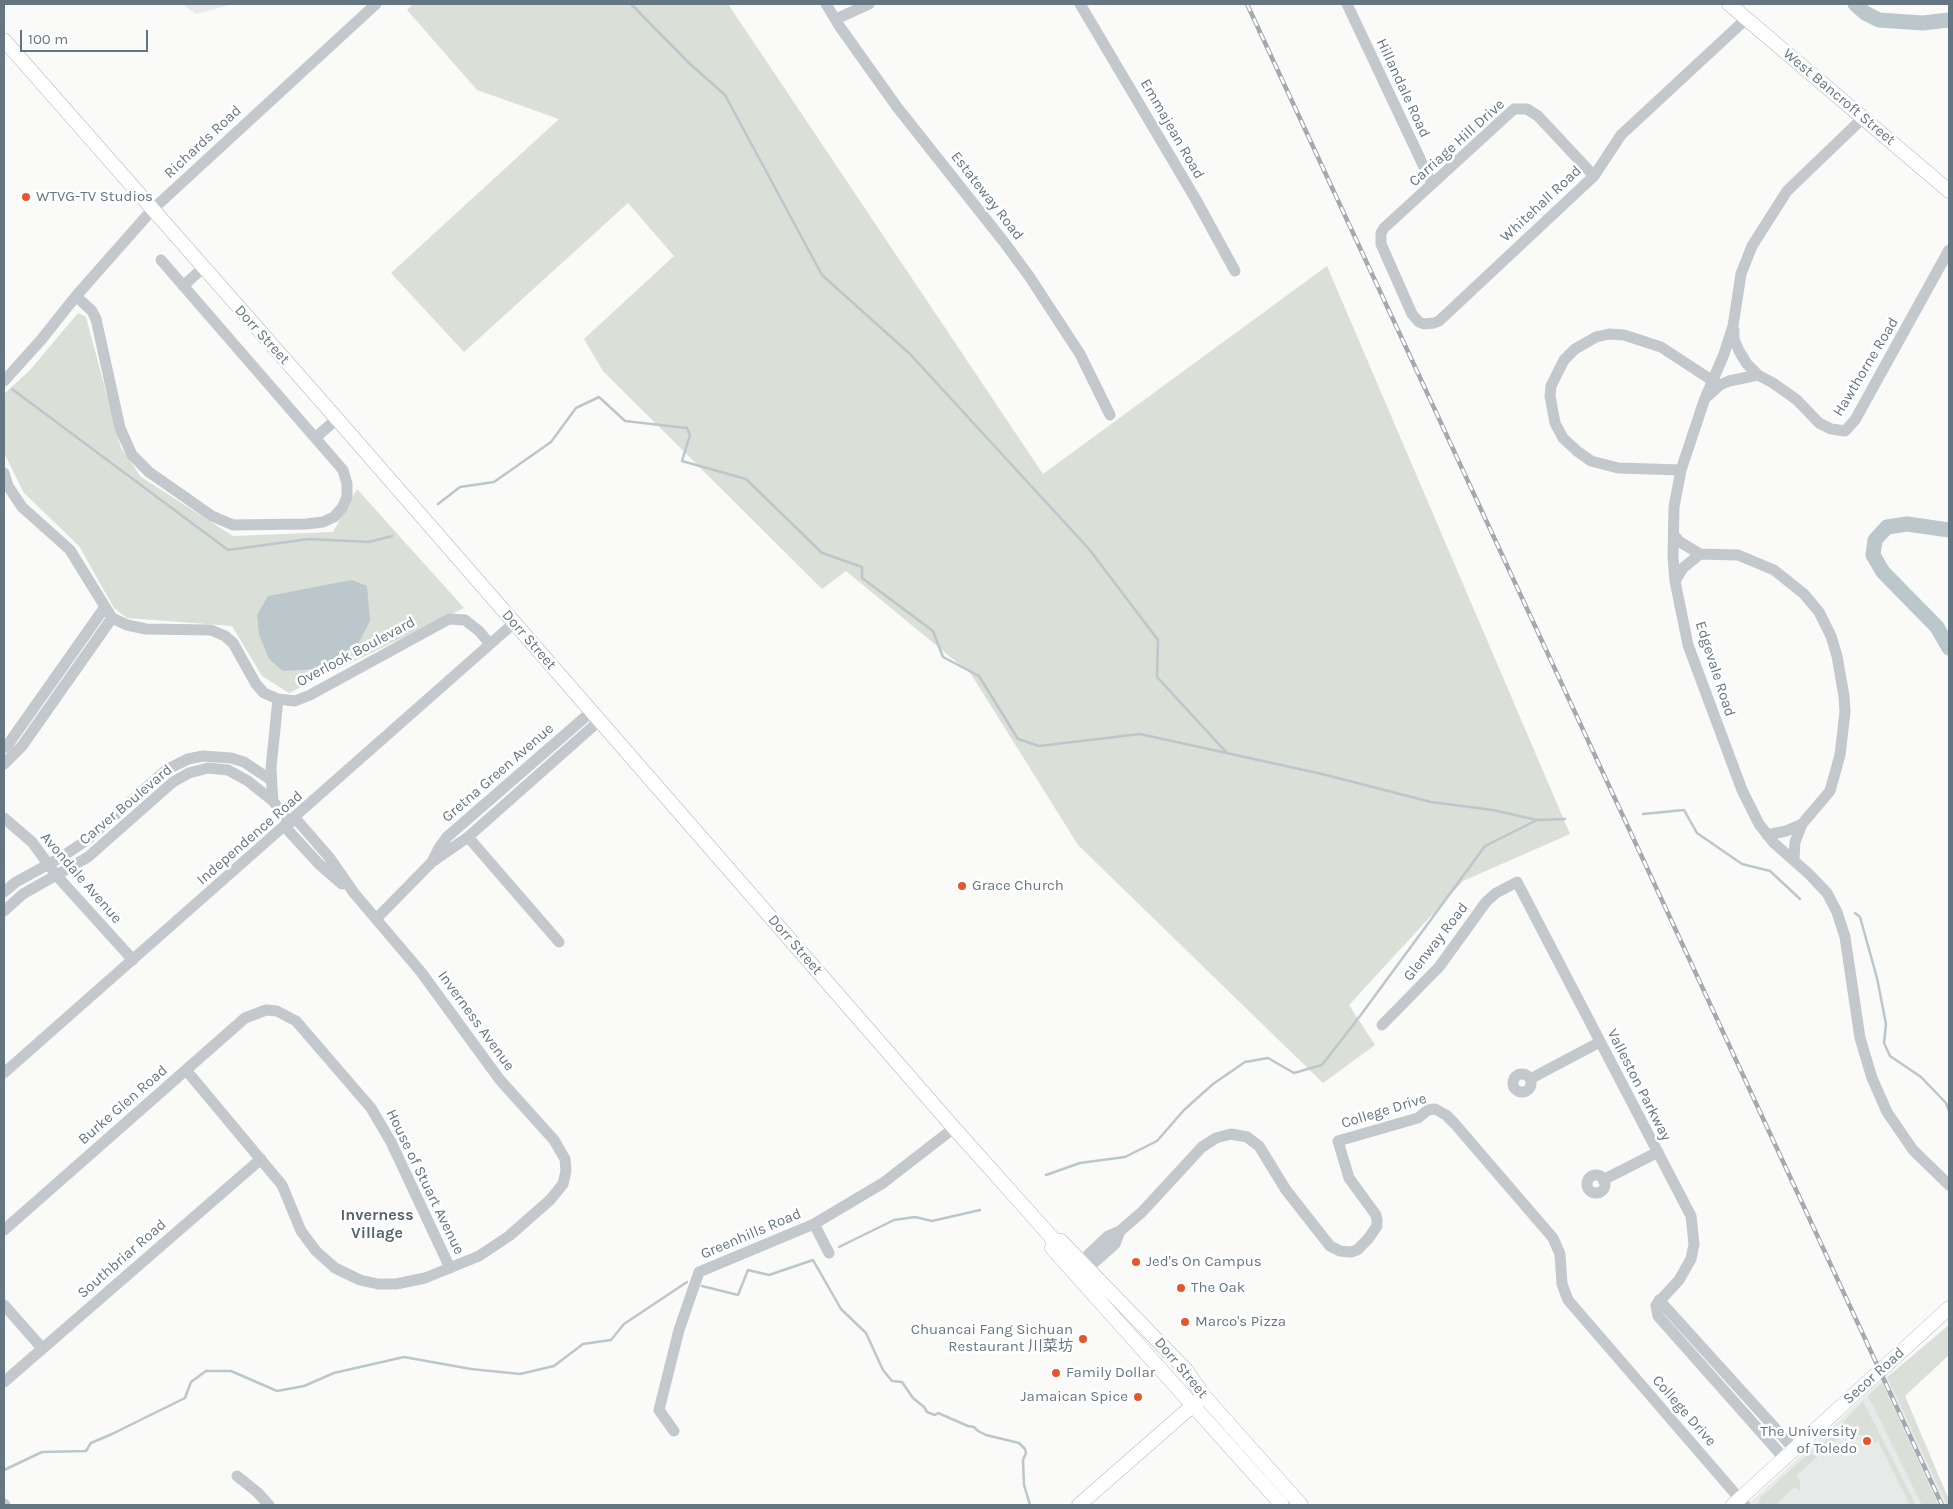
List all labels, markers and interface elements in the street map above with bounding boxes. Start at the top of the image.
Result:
scale bar [22,20,150,52]
text: 100 m [28,30,68,48]
street label: Hillandale Road [1372,36,1434,140]
street label: West Bancroft Street [1779,45,1899,149]
street label: Emmajean Road [1136,76,1208,182]
street label: Carriage Hill Drive [1406,95,1508,191]
street label: Richards Road [161,102,245,182]
street label: Estateway Road [947,148,1027,244]
street label: Whitehall Road [1497,162,1585,246]
place label: WTVG-TV Studios [36,188,153,206]
marker: WTVG-TV Studios [20,191,32,203]
street label: Dorr Street [231,302,293,368]
street label: Hawthorne Road [1829,314,1903,420]
street label: Dorr Street [498,606,560,674]
street label: Overlook Boulevard [294,613,418,691]
street label: Edgevale Road [1691,619,1739,719]
street label: Gretna Green Avenue [439,720,557,826]
street label: Carver Boulevard [76,761,176,849]
street label: Independence Road [193,787,307,889]
street label: Avondale Avenue [36,829,126,927]
place label: Grace Church [972,877,1064,895]
marker: Grace Church [956,880,968,892]
street label: Glenway Road [1400,899,1472,985]
street label: Dorr Street [764,911,826,979]
street label: Inverness Avenue [434,967,518,1075]
street label: Valleston Parkway [1603,1026,1675,1144]
street label: Burke Glen Road [75,1061,171,1149]
street label: College Drive [1339,1089,1429,1133]
street label: House of Stuart Avenue [382,1106,468,1258]
district label: Inverness Village [340,1205,414,1243]
street label: Greenhills Road [698,1205,804,1263]
street label: Southbriar Road [74,1216,170,1302]
place label: Jed's On Campus [1146,1253,1262,1271]
marker: Jed's On Campus [1130,1256,1142,1268]
place label: The Oak [1191,1279,1245,1297]
marker: The Oak [1175,1282,1187,1294]
place label: Marco's Pizza [1195,1313,1286,1331]
marker: Marco's Pizza [1179,1316,1191,1328]
place label: Chuancai Fang Sichuan Restaurant 川菜坊 [911,1321,1073,1356]
marker: Chuancai Fang Sichuan Restaurant 川菜坊 [1077,1333,1089,1345]
street label: Dorr Street [1150,1334,1212,1402]
street label: Secor Road [1840,1344,1908,1408]
place label: Family Dollar [1066,1364,1155,1382]
marker: Family Dollar [1050,1367,1062,1379]
street label: College Drive [1648,1372,1720,1450]
place label: Jamaican Spice [1021,1388,1128,1406]
marker: Jamaican Spice [1132,1391,1144,1403]
place label: The University of Toledo [1760,1423,1857,1458]
marker: The University of Toledo [1861,1435,1873,1447]

